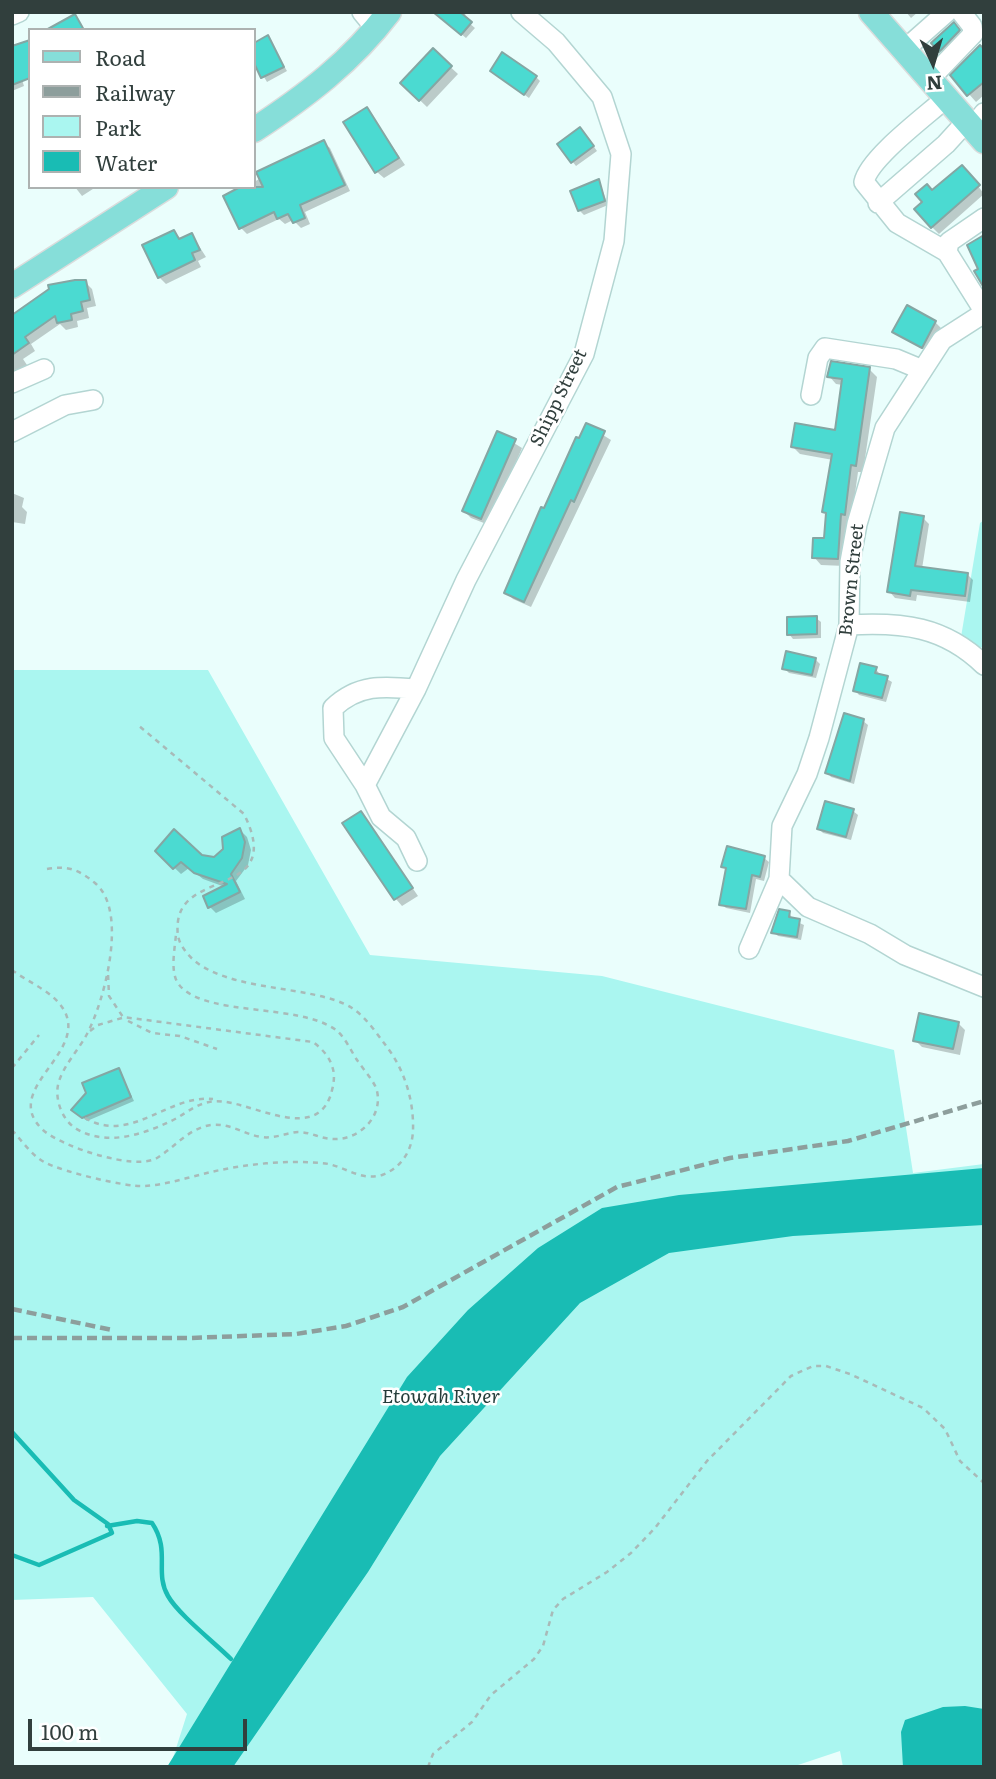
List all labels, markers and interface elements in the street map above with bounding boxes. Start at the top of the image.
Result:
legend [28,28,256,189]
north arrow [898,28,968,98]
text: Road [95,41,146,72]
text: N [926,69,943,98]
text: Railway [95,76,175,107]
text: Park [95,111,141,142]
text: Water [95,146,157,177]
street label: Shipp Street [526,346,592,450]
street label: Brown Street [835,523,869,637]
water label: Etowah River [382,1386,500,1408]
scale bar [32,1706,250,1750]
text: 100 m [41,1715,98,1746]

